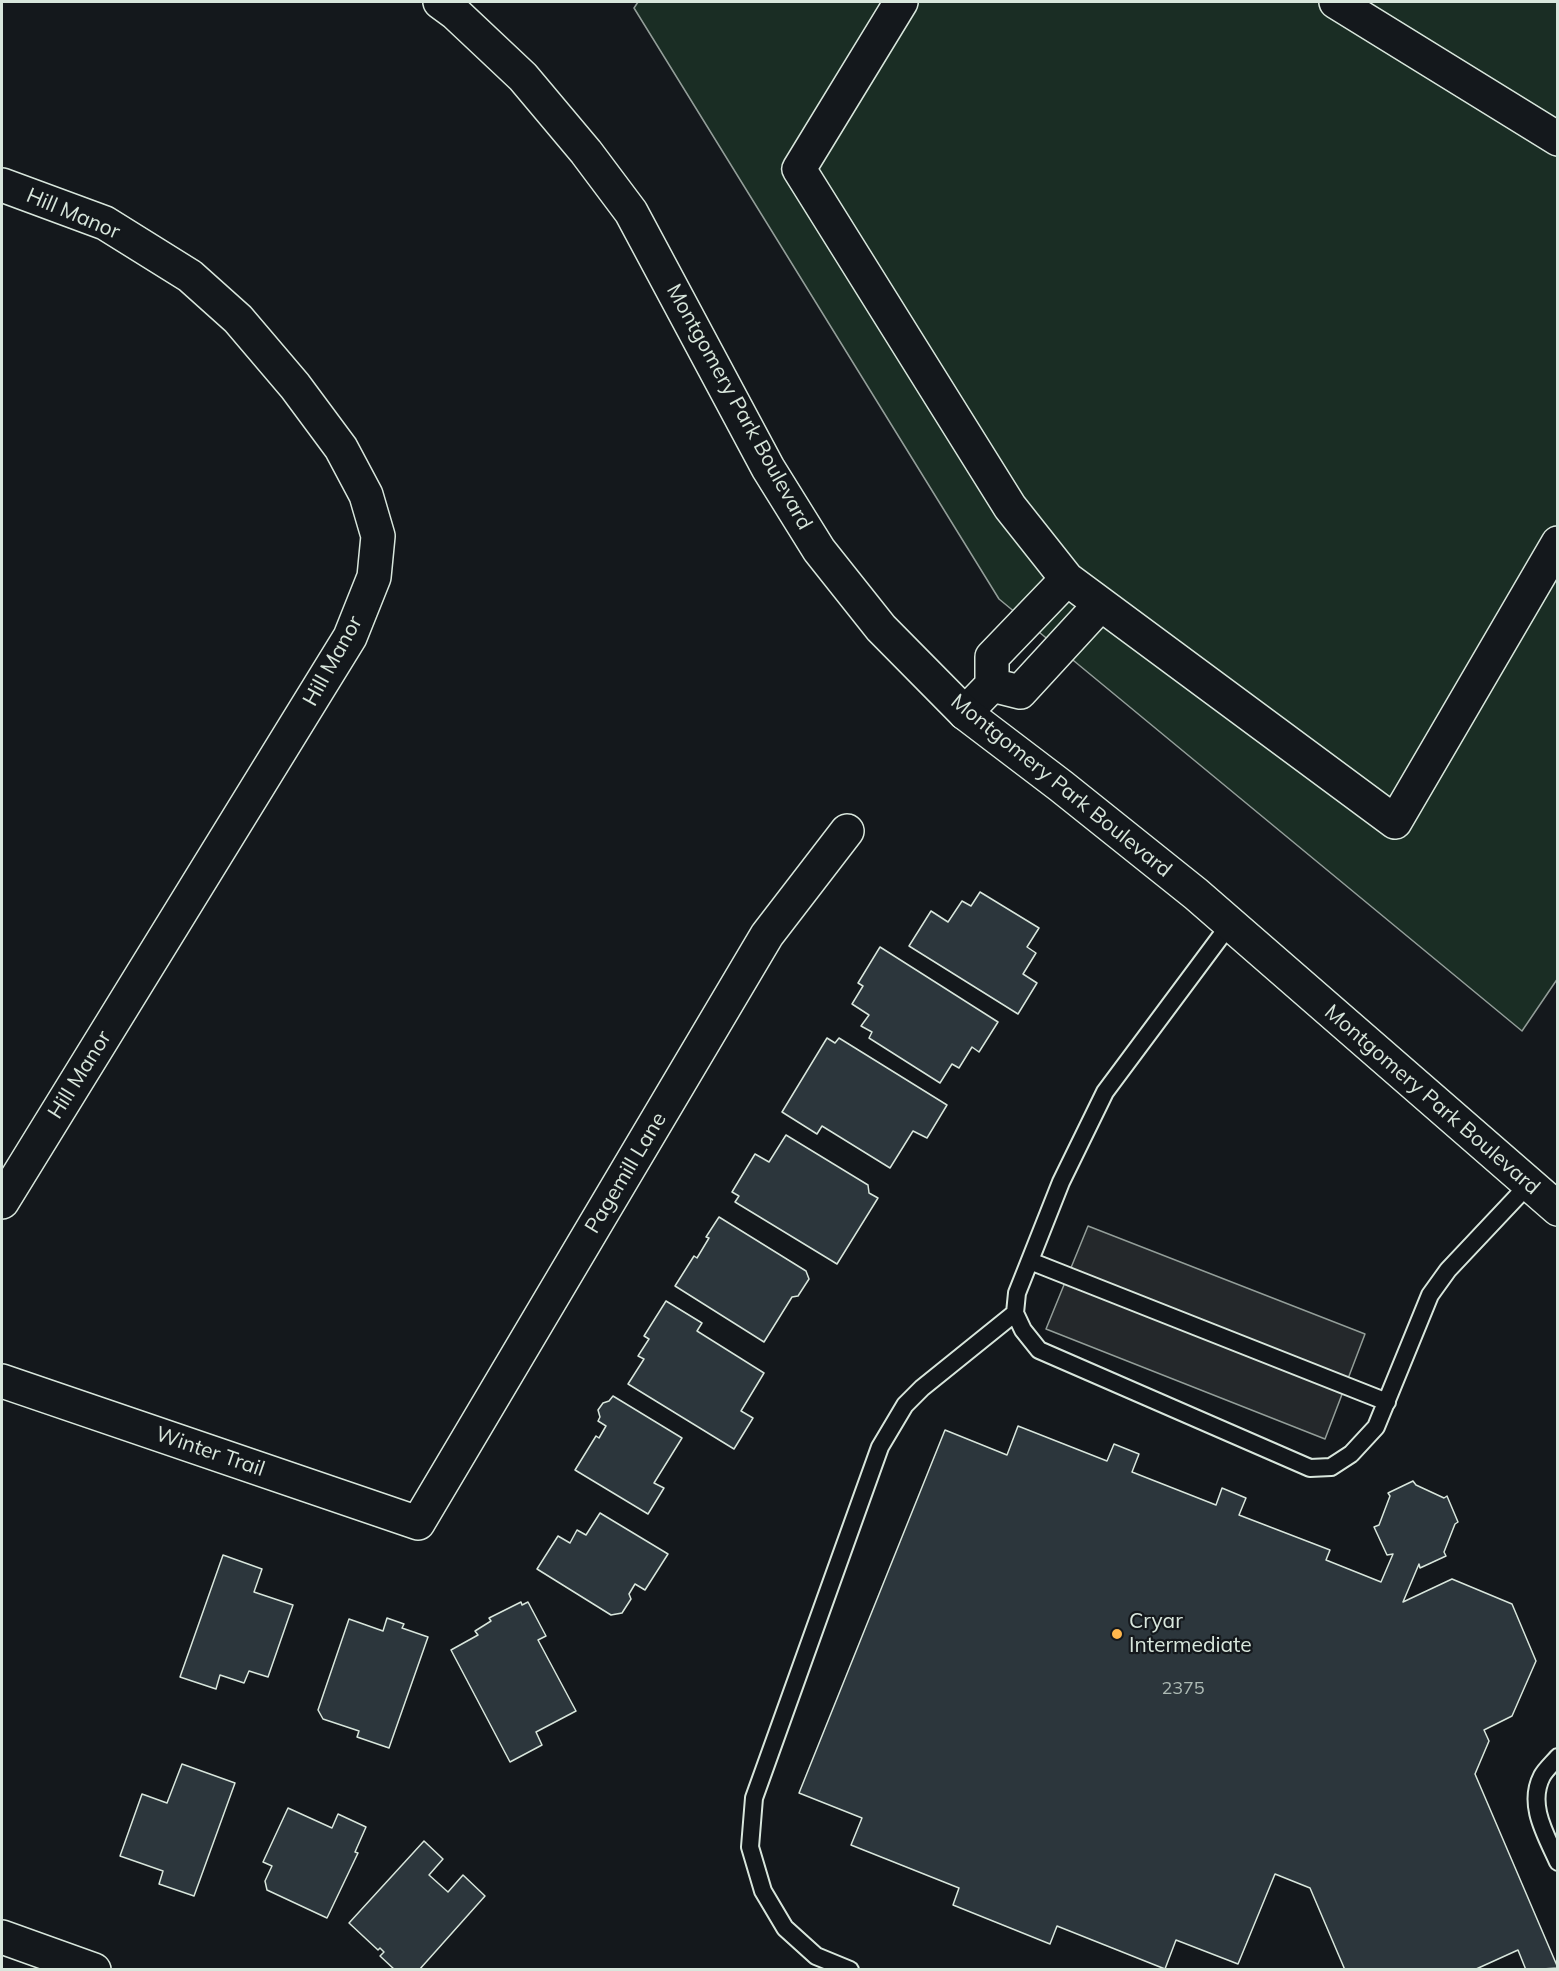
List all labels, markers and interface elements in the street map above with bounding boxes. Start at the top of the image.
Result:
street label: Hill Manor [22,183,124,245]
street label: Montgomery Park Boulevard [661,280,817,534]
street label: Hill Manor [298,612,368,710]
street label: Montgomery Park Boulevard [945,689,1177,883]
street label: Montgomery Park Boulevard [1319,1000,1545,1200]
street label: Hill Manor [43,1026,117,1124]
street label: Pagemill Lane [580,1108,672,1238]
street label: Winter Trail [152,1422,268,1482]
place label: Cryar Intermediate [1129,1609,1252,1659]
marker: Cryar Intermediate [1110,1627,1124,1641]
house number: 2375 [1161,1678,1205,1700]

